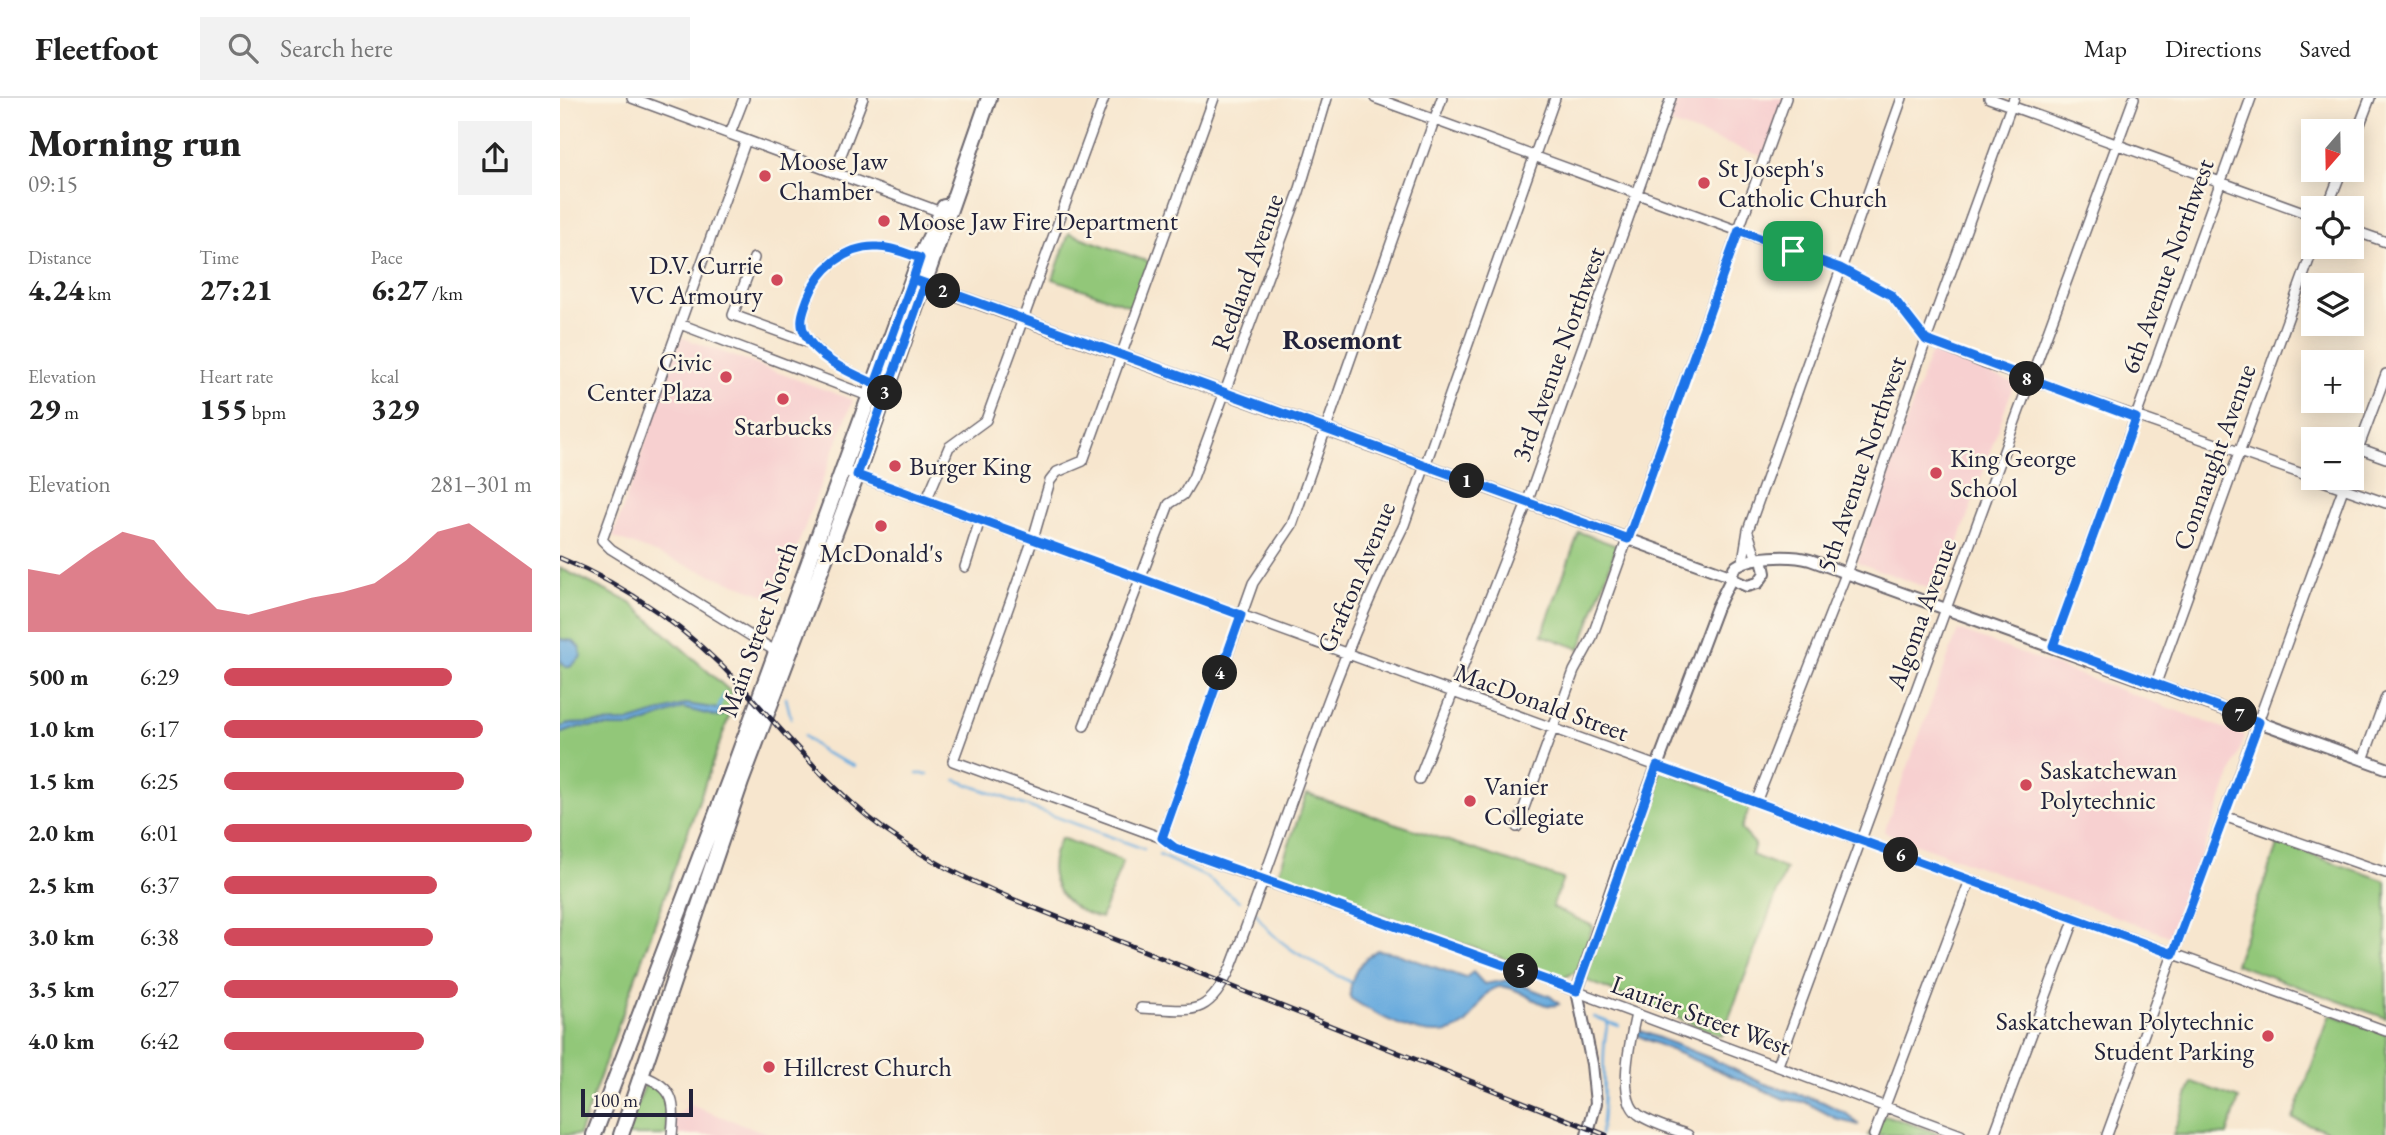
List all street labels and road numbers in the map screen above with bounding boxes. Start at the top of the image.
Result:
street label: 6th Avenue Northwest [2112,154,2222,378]
street label: Redland Avenue [1203,189,1291,355]
street label: 3rd Avenue Northwest [1503,242,1613,466]
street label: 5th Avenue Northwest [1808,352,1914,576]
street label: Connaught Avenue [2165,359,2263,555]
street label: Grafton Avenue [1309,496,1403,658]
street label: Algoma Avenue [1878,534,1964,695]
street label: Main Street North [710,536,806,722]
street label: MacDonald Street [1451,655,1633,749]
street label: Laurier Street West [1607,967,1795,1063]

